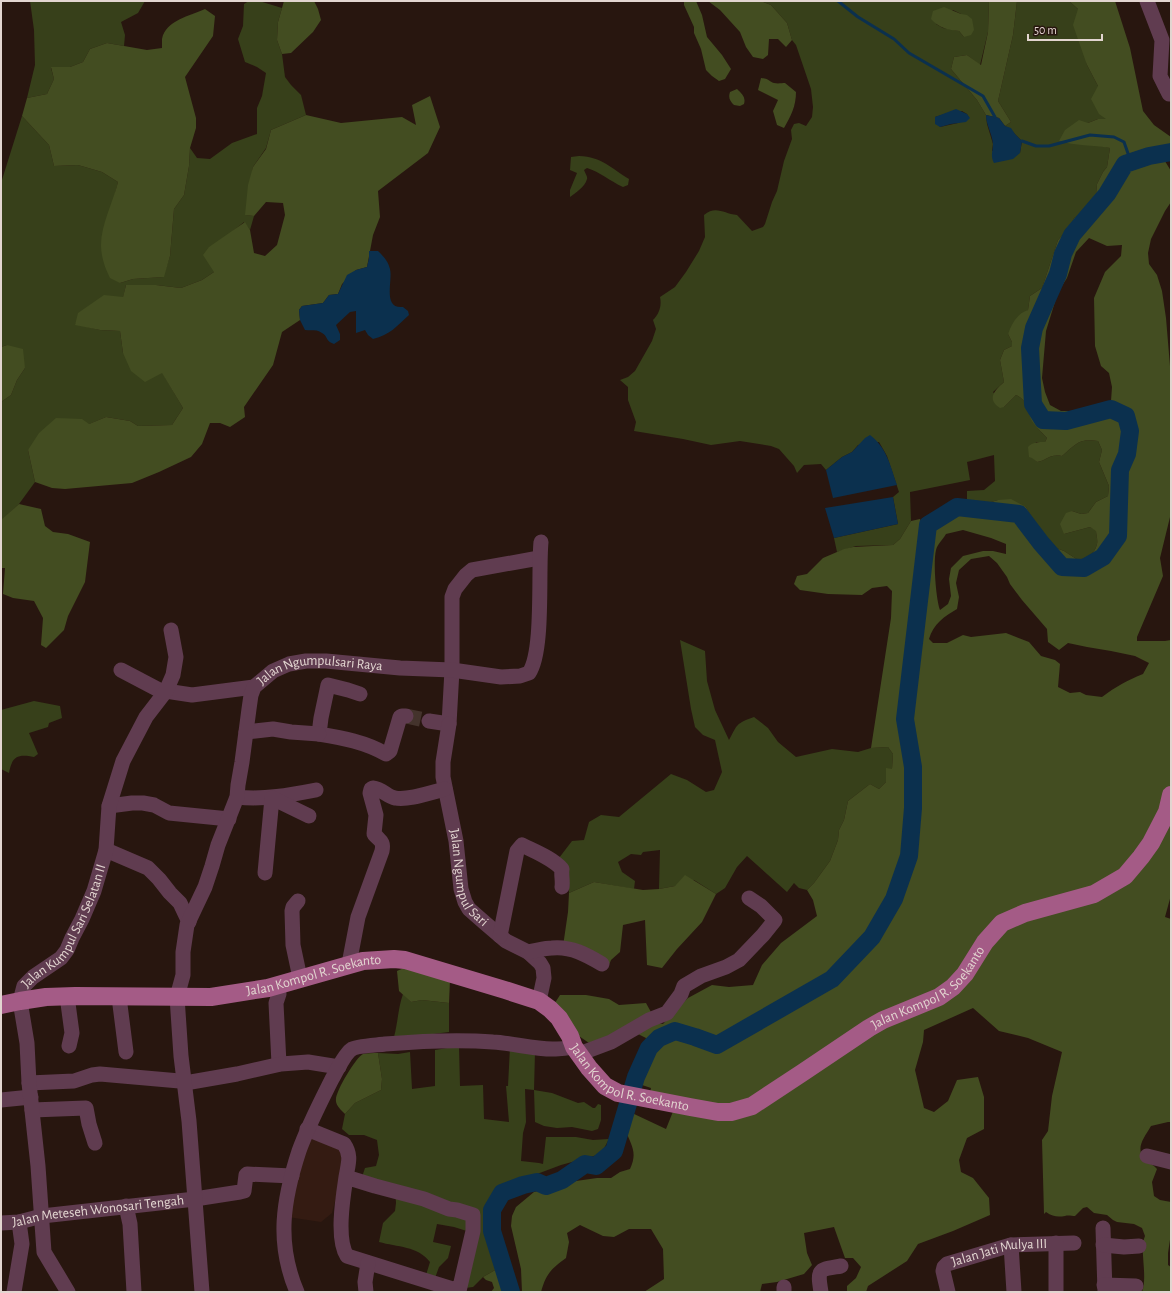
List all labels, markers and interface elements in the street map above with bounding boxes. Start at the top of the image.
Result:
scale bar [1028,16,1102,42]
text: 50 m [1034,24,1057,36]
street label: Jalan Ngumpulsari Raya [255,654,384,688]
street label: Jalan Ngumpul Sari [447,828,491,929]
street label: Jalan Kumpul Sari Selatan II [19,863,108,991]
street label: Jalan Kompol R. Soekanto [869,944,988,1032]
street label: Jalan Kompol R. Soekanto [245,953,382,998]
street label: Jalan Kompol R. Soekanto [567,1041,690,1114]
street label: Jalan Meteseh Wonosari Tengah [12,1193,185,1229]
street label: Jalan Jati Mulya III [950,1237,1047,1269]

